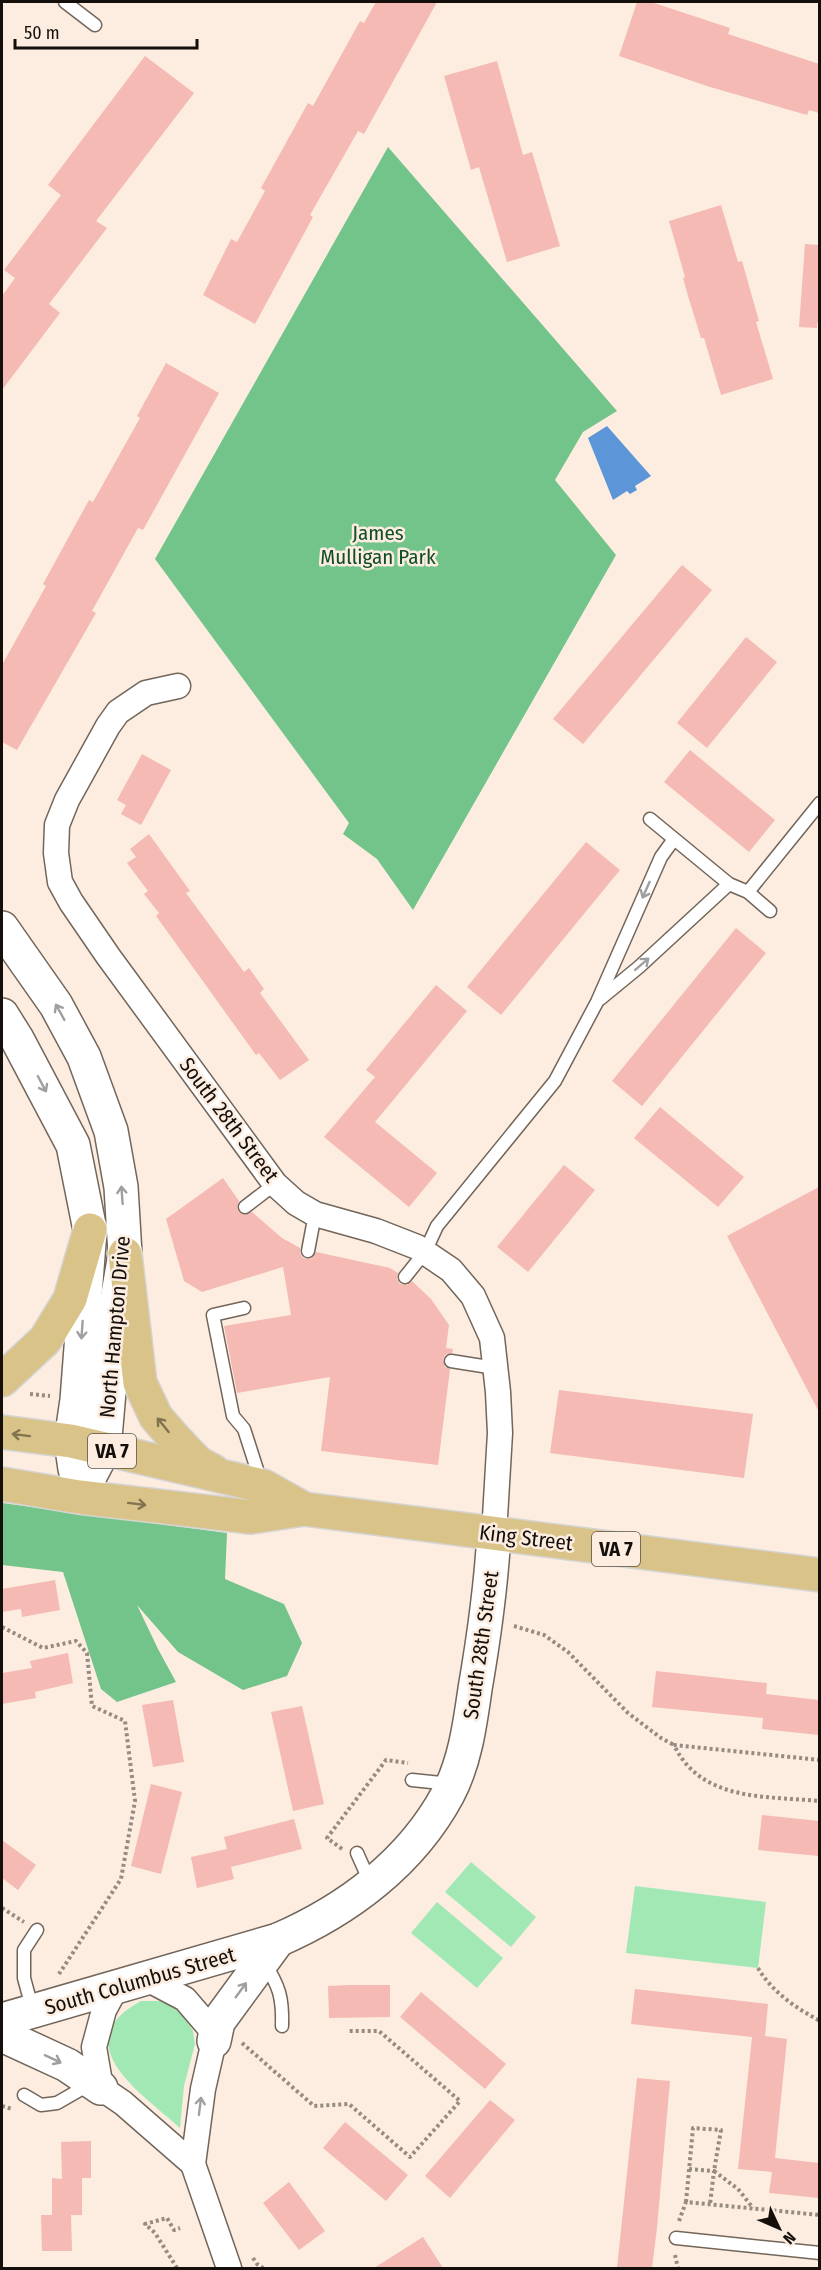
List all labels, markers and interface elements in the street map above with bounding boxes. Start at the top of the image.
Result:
scale bar [15,12,196,50]
text: 50 m [24,22,60,44]
park label: James Mulligan Park [320,520,436,570]
one-way arrow [640,880,652,898]
one-way arrow [634,957,649,971]
one-way arrow [53,1004,65,1021]
street label: South 28th Street [174,1052,284,1188]
one-way arrow [37,1074,48,1092]
one-way arrow [116,1186,127,1206]
street label: North Hampton Drive [94,1235,136,1419]
one-way arrow [76,1320,87,1340]
one-way arrow [157,1417,170,1433]
one-way arrow [12,1429,32,1440]
road number: VA 7 [88,1434,136,1468]
one-way arrow [126,1499,146,1510]
street label: King Street [478,1519,574,1557]
road number: VA 7 [592,1532,640,1566]
street label: South 28th Street [458,1569,504,1721]
street label: South Columbus Street [42,1941,238,2021]
one-way arrow [235,1983,247,1999]
one-way arrow [43,2053,61,2065]
one-way arrow [195,2096,206,2116]
north arrow [749,2198,809,2258]
text: N [779,2228,800,2248]

